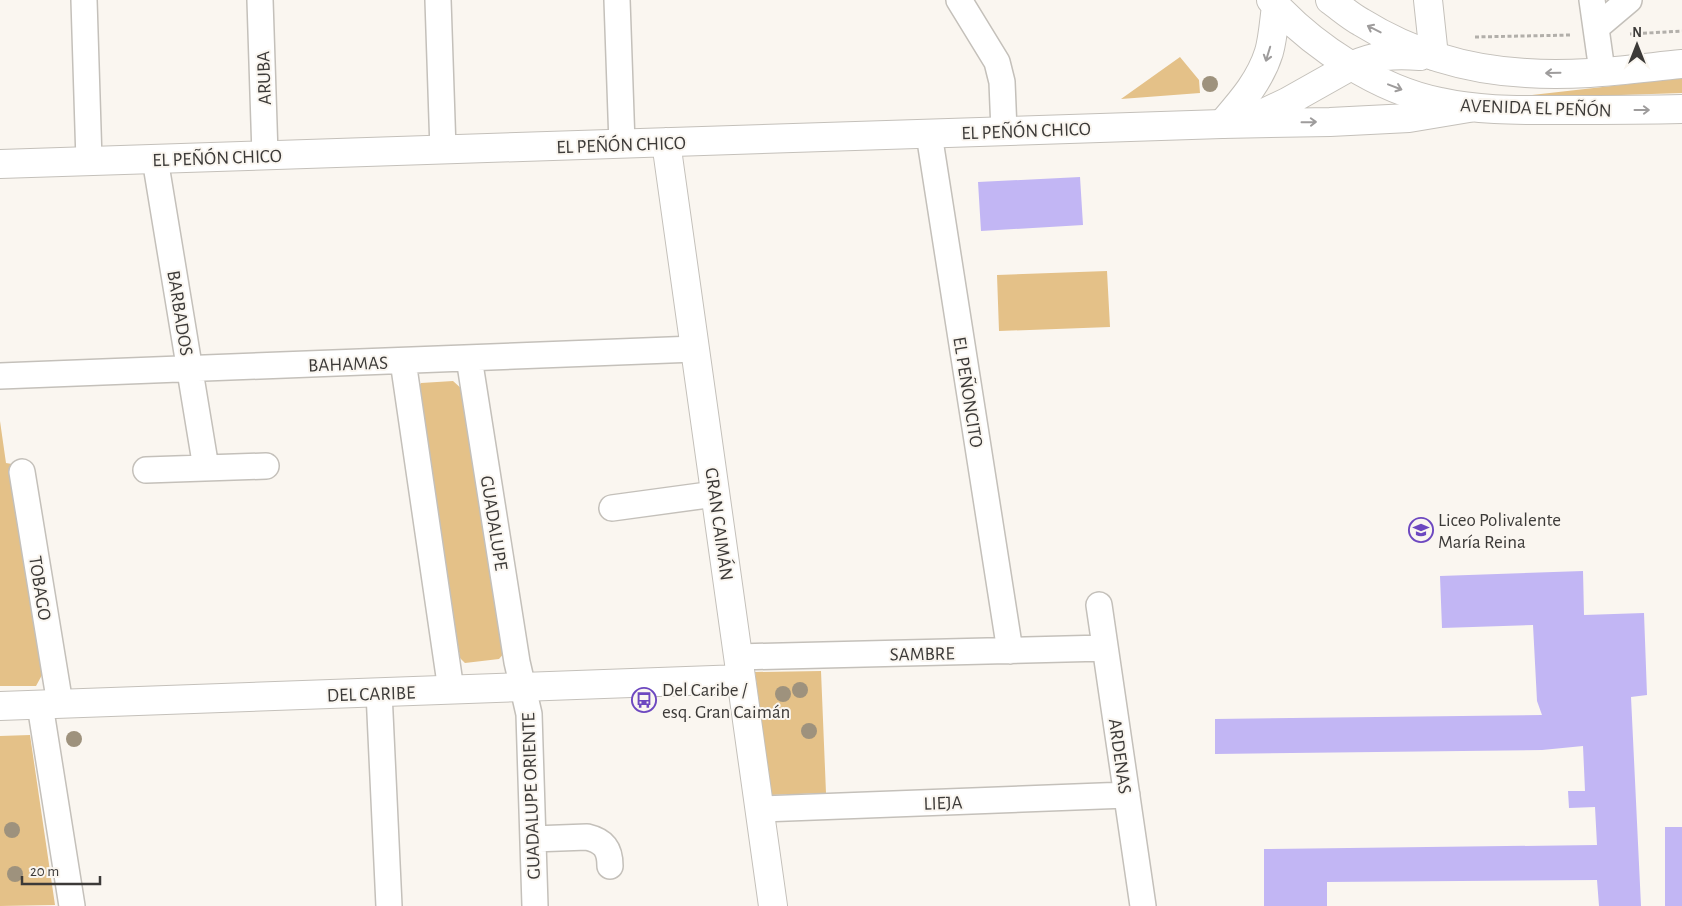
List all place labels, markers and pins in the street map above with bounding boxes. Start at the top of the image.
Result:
place label: Liceo Polivalente María Reina [1438,511,1561,552]
school or university icon: Liceo Polivalente María Reina [1408,517,1434,543]
place label: Del Caribe / esq. Gran Caimán [662,681,790,722]
bus stop icon: Del Caribe / esq. Gran Caimán [631,687,657,713]

